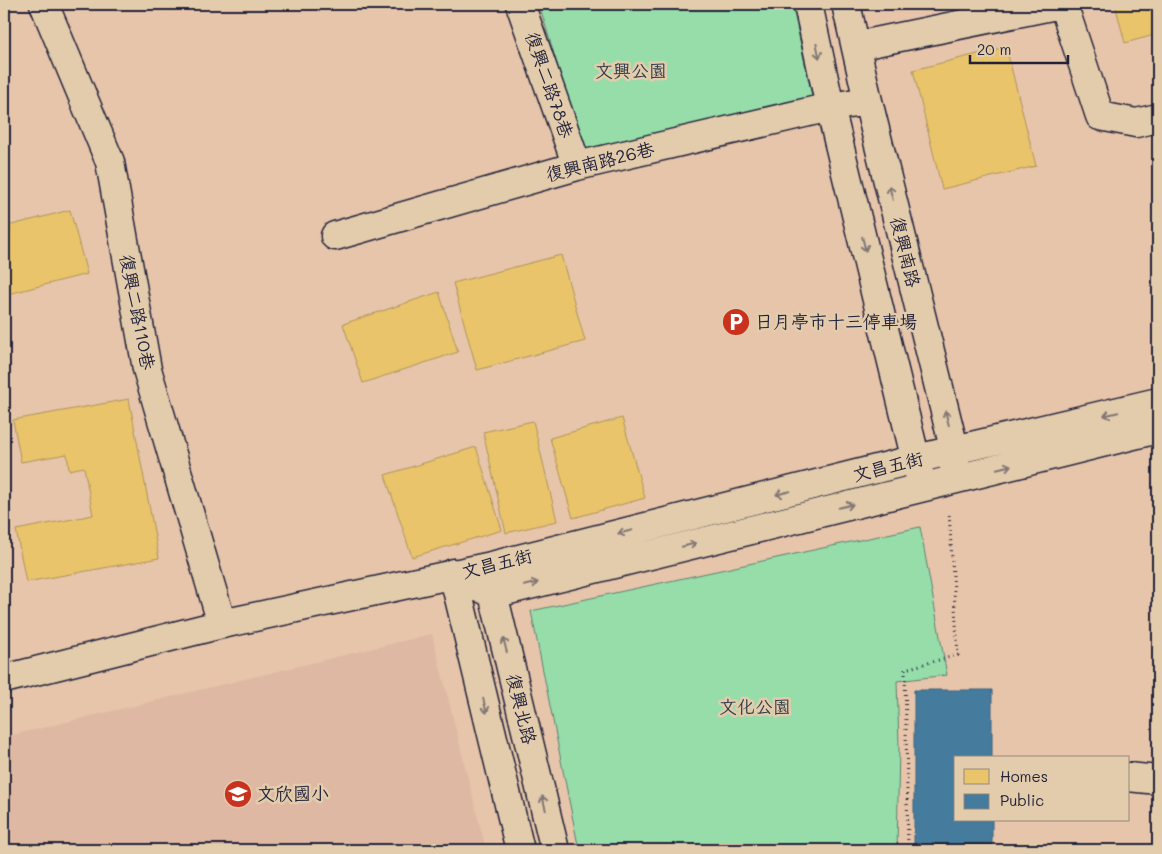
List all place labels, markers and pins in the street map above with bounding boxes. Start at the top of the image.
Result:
parking icon: 日月亭市十三停車場 [721,307,751,337]
place label: 日月亭市十三停車場 [755,309,917,333]
school or university icon: 文欣國小 [223,779,253,809]
place label: 文欣國小 [257,781,329,805]

